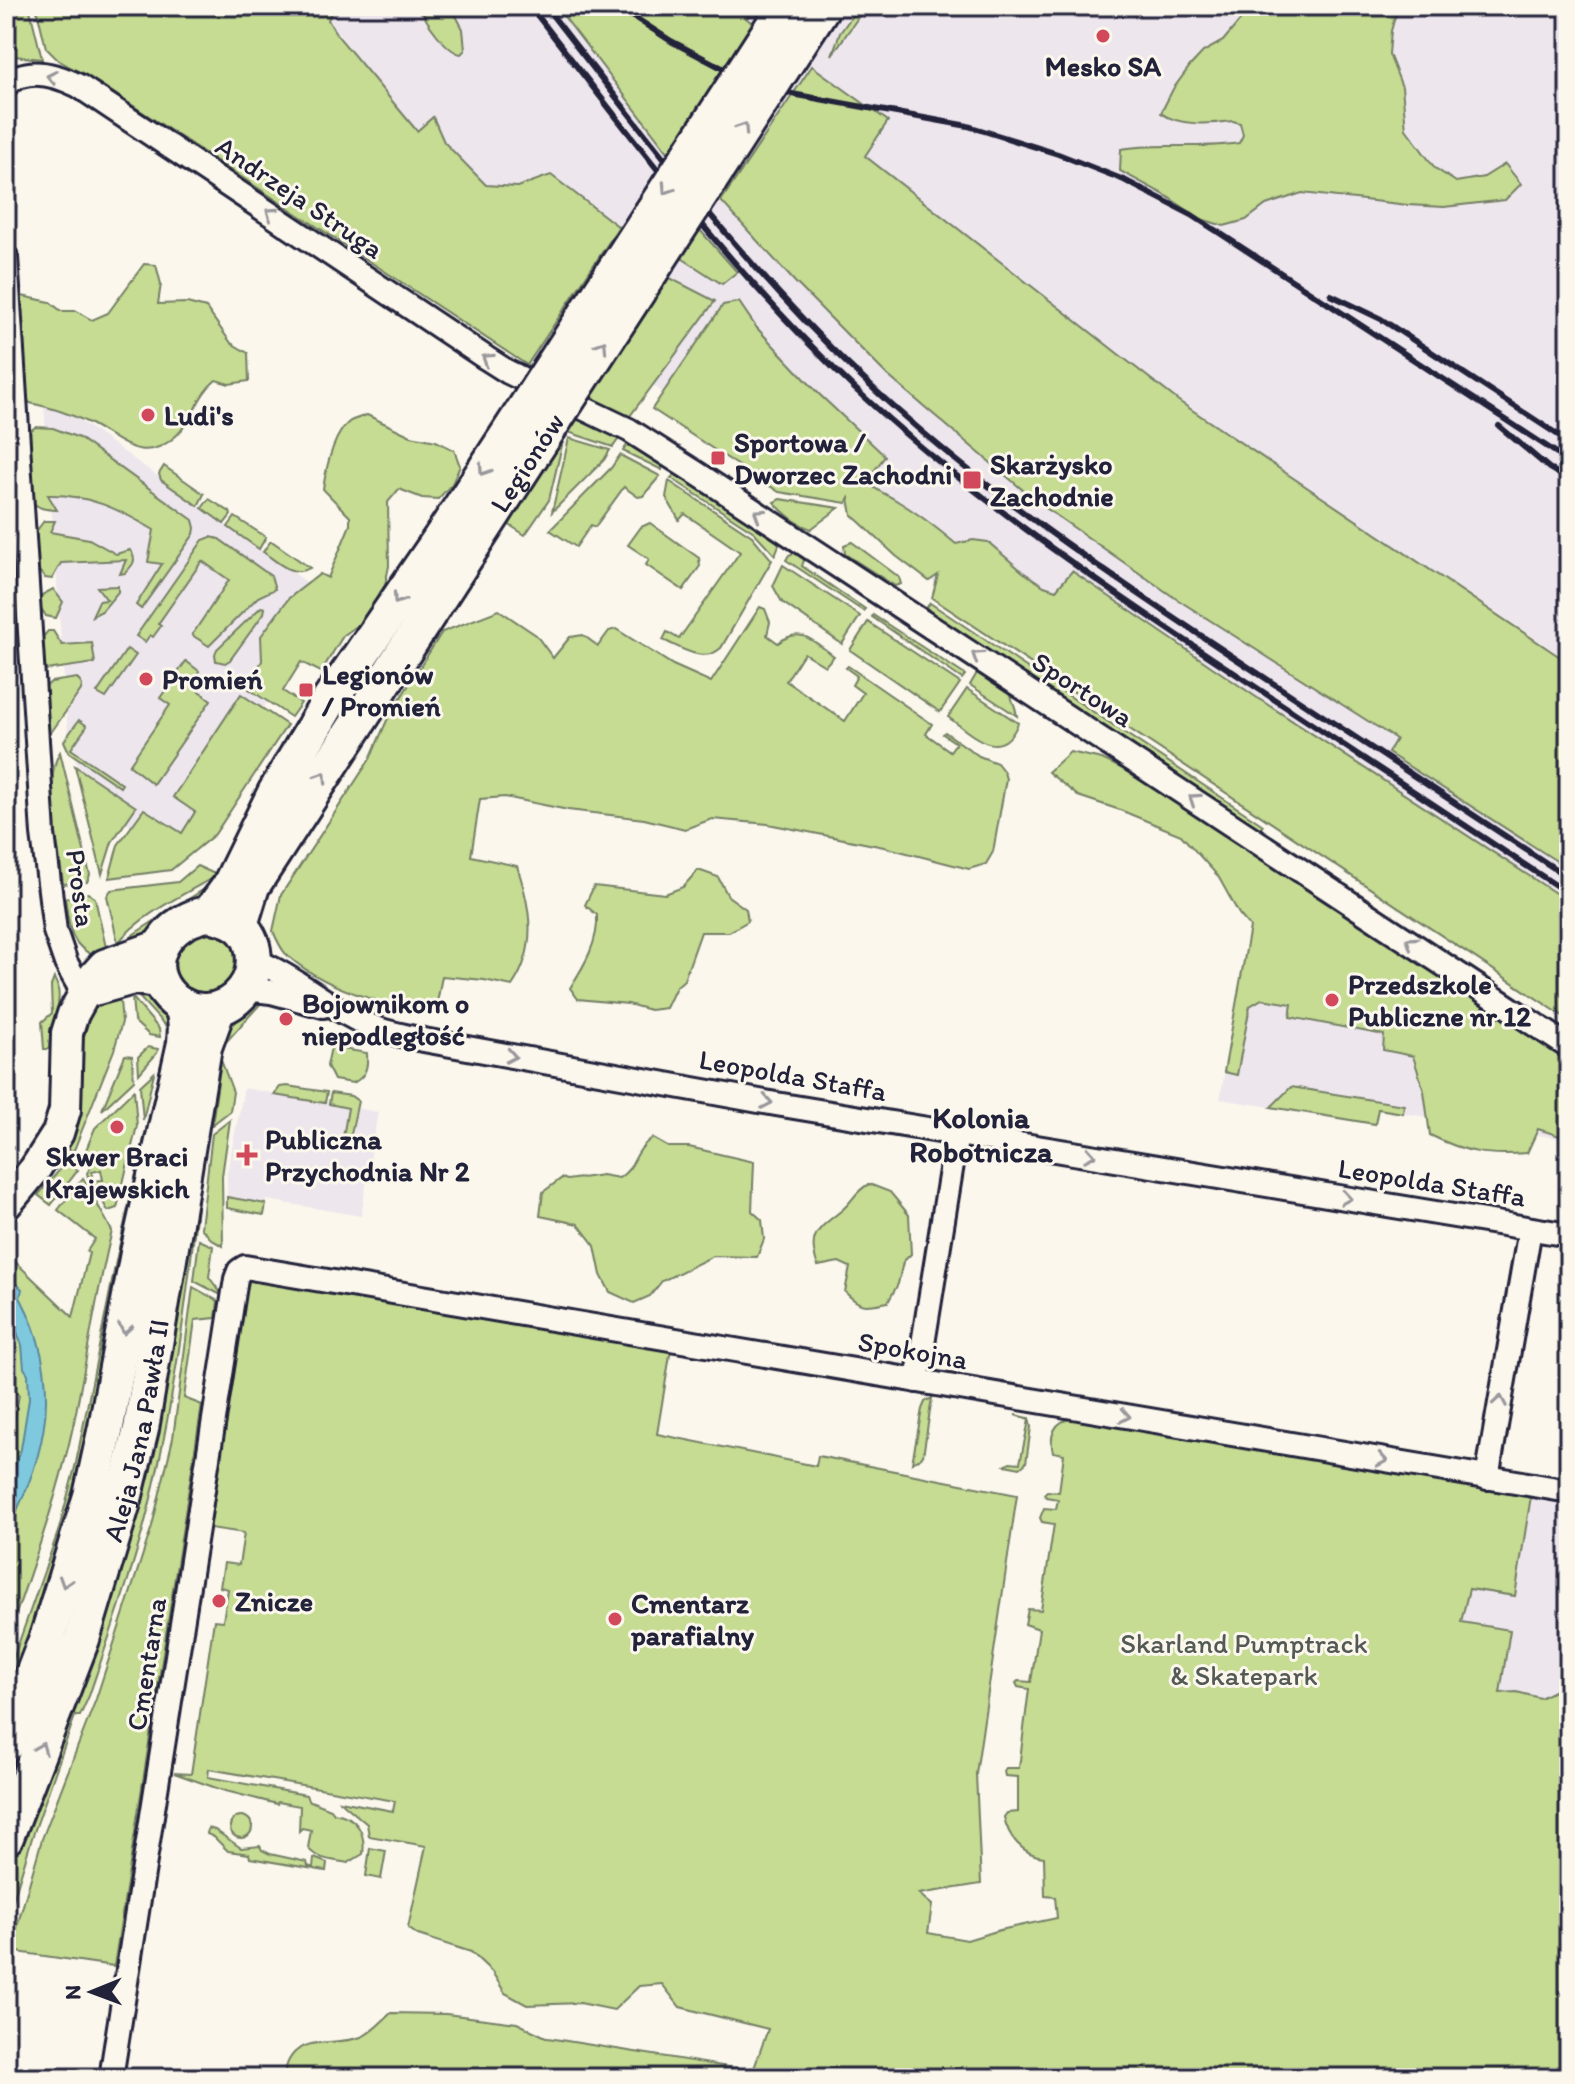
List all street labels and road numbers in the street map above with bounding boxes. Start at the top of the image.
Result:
street label: Andrzeja Struga [210,128,391,266]
street label: Legionów [482,406,571,518]
street label: Sportowa [1026,644,1140,734]
street label: Prosta [59,847,103,929]
street label: Leopolda Staffa [697,1042,890,1108]
street label: Leopolda Staffa [1336,1150,1529,1214]
street label: Aleja Jana Pawła II [95,1317,176,1546]
street label: Spokojna [856,1324,971,1376]
street label: Cmentarna [119,1594,173,1733]

